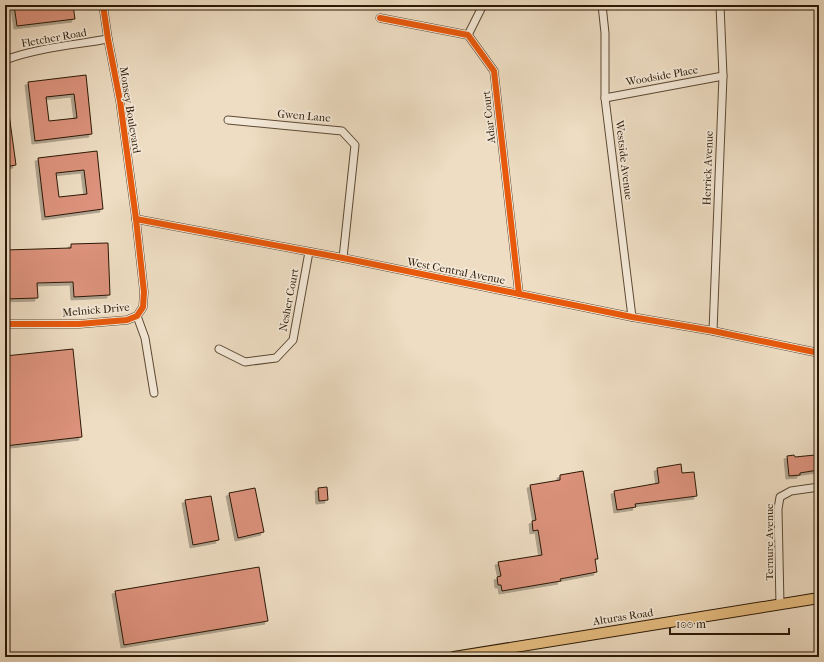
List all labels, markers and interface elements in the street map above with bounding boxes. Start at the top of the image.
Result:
street label: Fletcher Road [20,26,89,50]
street label: Woodside Place [624,63,700,89]
street label: Monsey Boulevard [117,66,143,155]
street label: Adar Court [480,90,498,145]
street label: Gwen Lane [277,107,332,125]
street label: Westside Avenue [613,118,635,201]
street label: Herrick Avenue [700,130,716,206]
street label: West Central Avenue [405,255,507,287]
street label: Nesher Court [277,267,301,333]
street label: Melnick Drive [62,301,131,319]
street label: Ternure Avenue [763,503,776,581]
street label: Alturas Road [591,606,655,628]
scale bar [670,610,789,636]
text: 100 m [676,617,706,631]

